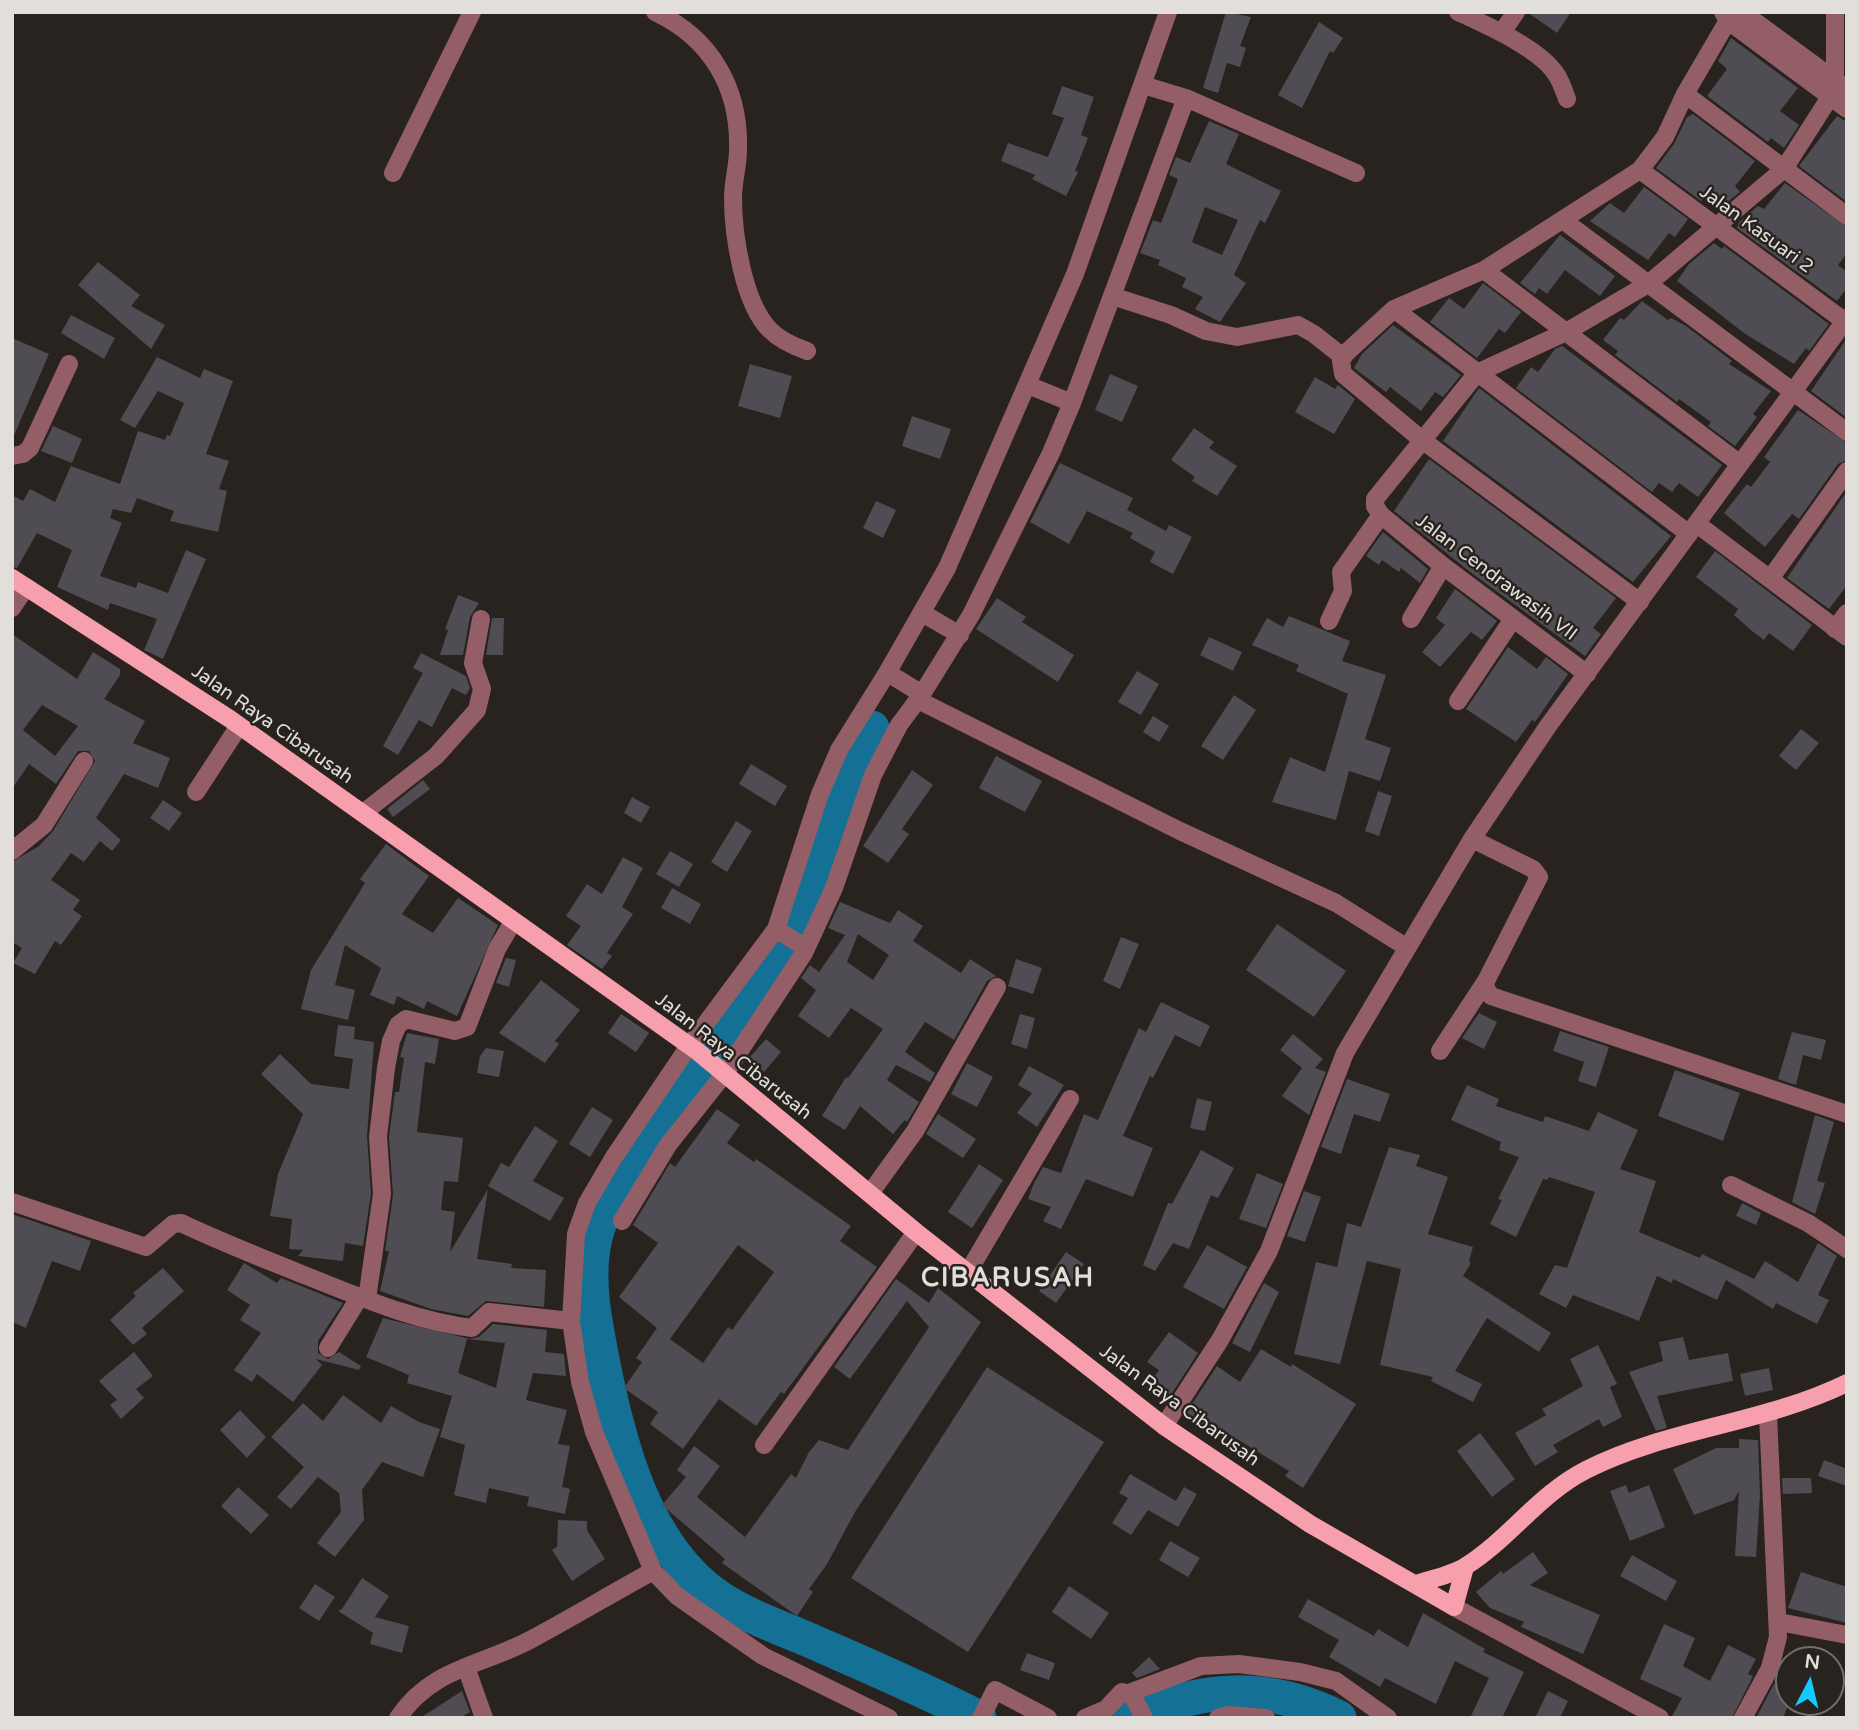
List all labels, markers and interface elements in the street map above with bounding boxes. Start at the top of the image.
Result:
street label: Jalan Kasuari 2 [1695,181,1817,279]
street label: Jalan Cendrawasih VII [1411,510,1581,646]
street label: Jalan Raya Cibarusah [187,661,357,789]
street label: Jalan Raya Cibarusah [650,989,816,1125]
district label: CIBARUSAH [922,1263,1094,1295]
street label: Jalan Raya Cibarusah [1095,1340,1263,1472]
north arrow [1775,1646,1845,1716]
text: N [1803,1650,1821,1674]

